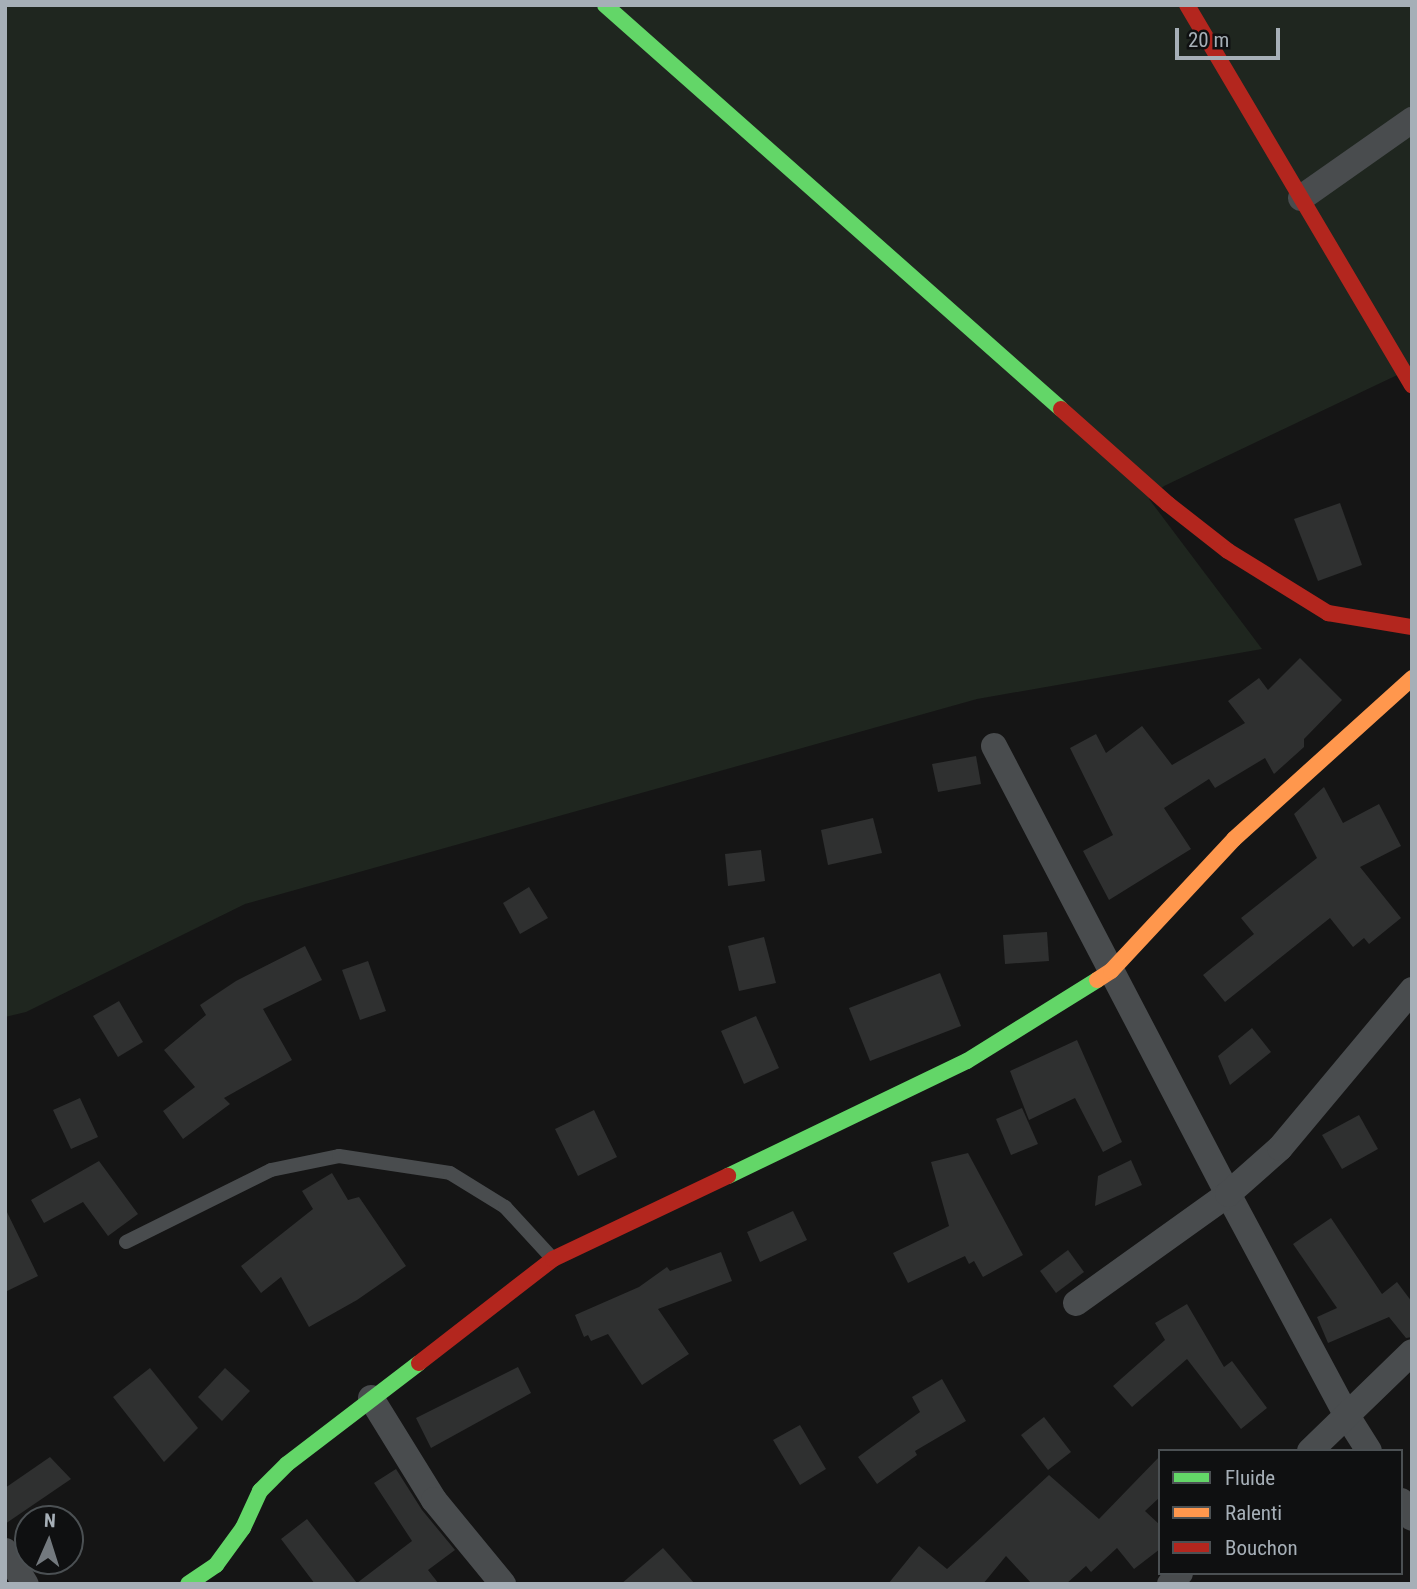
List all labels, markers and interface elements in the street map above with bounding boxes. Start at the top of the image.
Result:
scale bar [1179,14,1284,58]
text: 20 m [1188,28,1229,52]
legend [1158,1449,1403,1575]
text: Fluide [1225,1466,1275,1490]
text: Ralenti [1225,1501,1282,1525]
north arrow [14,1505,84,1575]
text: N [44,1509,56,1532]
text: Bouchon [1225,1536,1298,1560]

